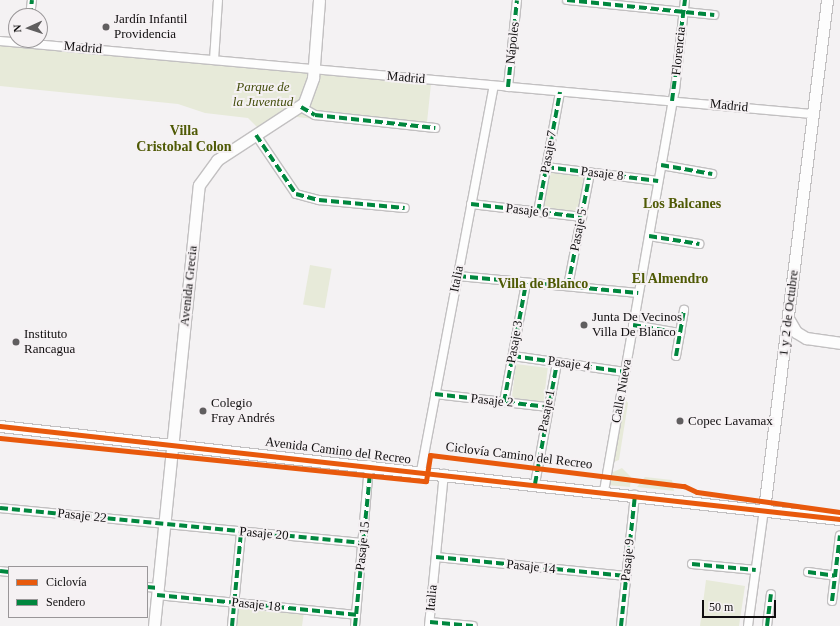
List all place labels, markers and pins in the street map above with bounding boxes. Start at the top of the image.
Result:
place label: Jardín Infantil Providencia [114,12,187,43]
marker: Jardín Infantil Providencia [101,22,111,32]
place label: Junta De Vecinos Villa De Blanco [592,310,682,341]
marker: Junta De Vecinos Villa De Blanco [579,320,589,330]
place label: Instituto Rancagua [24,327,75,358]
marker: Instituto Rancagua [11,337,21,347]
place label: Colegio Fray Andrés [211,396,276,427]
marker: Colegio Fray Andrés [198,406,208,416]
place label: Copec Lavamax [688,413,773,429]
marker: Copec Lavamax [675,416,685,426]

